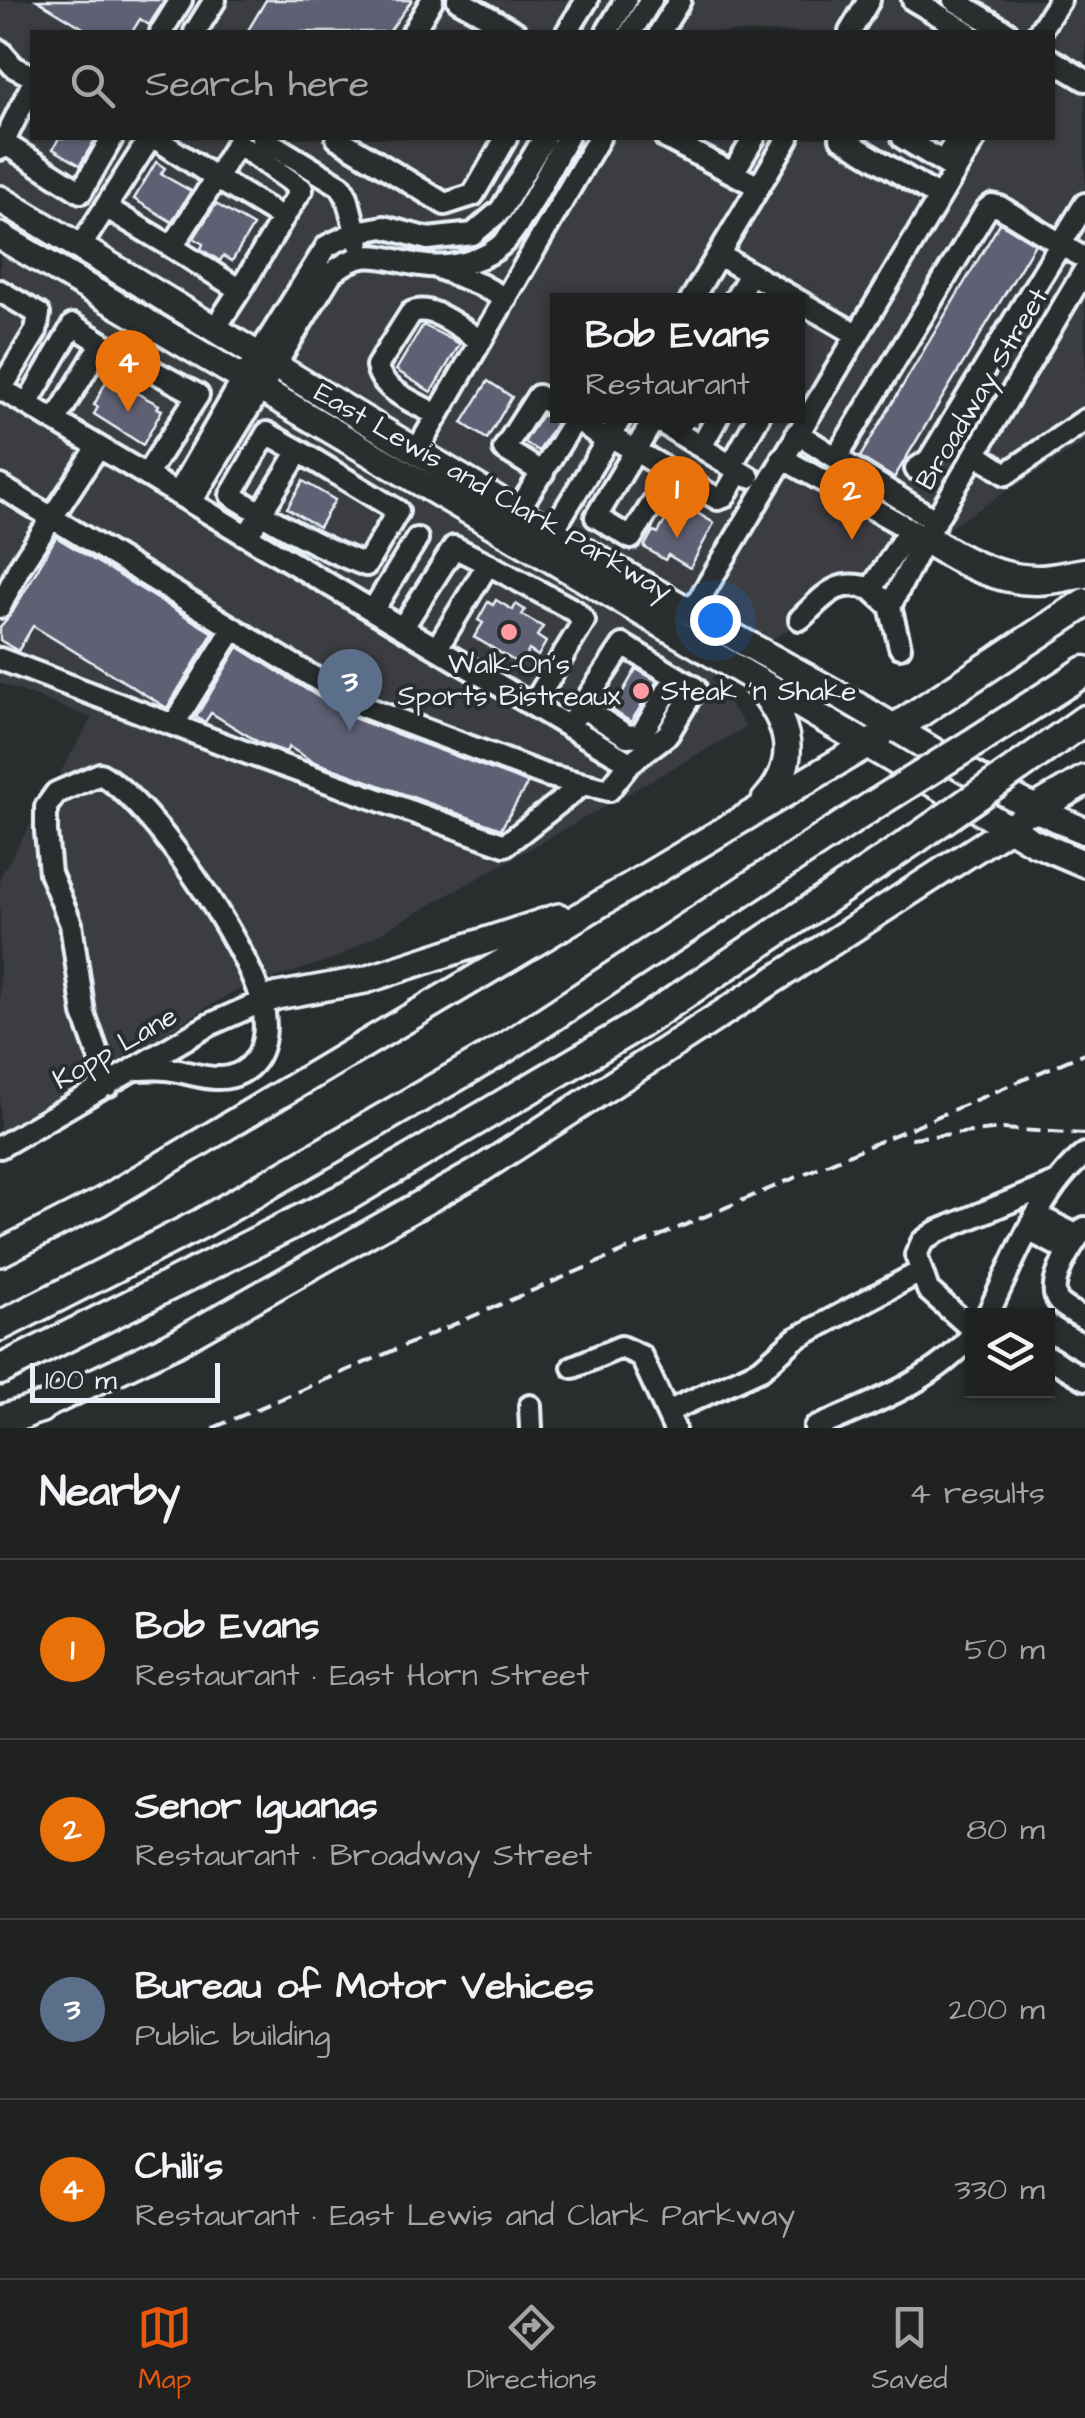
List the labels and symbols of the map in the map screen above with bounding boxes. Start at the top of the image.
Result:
street label: Broadway Street [906,280,1060,498]
pin: 4 [96,330,160,412]
street label: East Lewis and Clark Parkway [306,373,679,612]
pin: 1 [644,456,710,538]
pin: 2 [820,458,884,540]
your location [690,595,741,646]
marker: Walk-On's Sports Bistreaux [498,621,520,643]
place label: Walk-On's Sports Bistreaux [397,645,621,716]
pin: 3 [318,648,382,731]
place label: Steak 'n Shake [661,672,856,711]
marker: Steak 'n Shake [630,680,652,702]
street label: Kopp Lane [46,997,184,1099]
scale bar [30,1358,220,1402]

